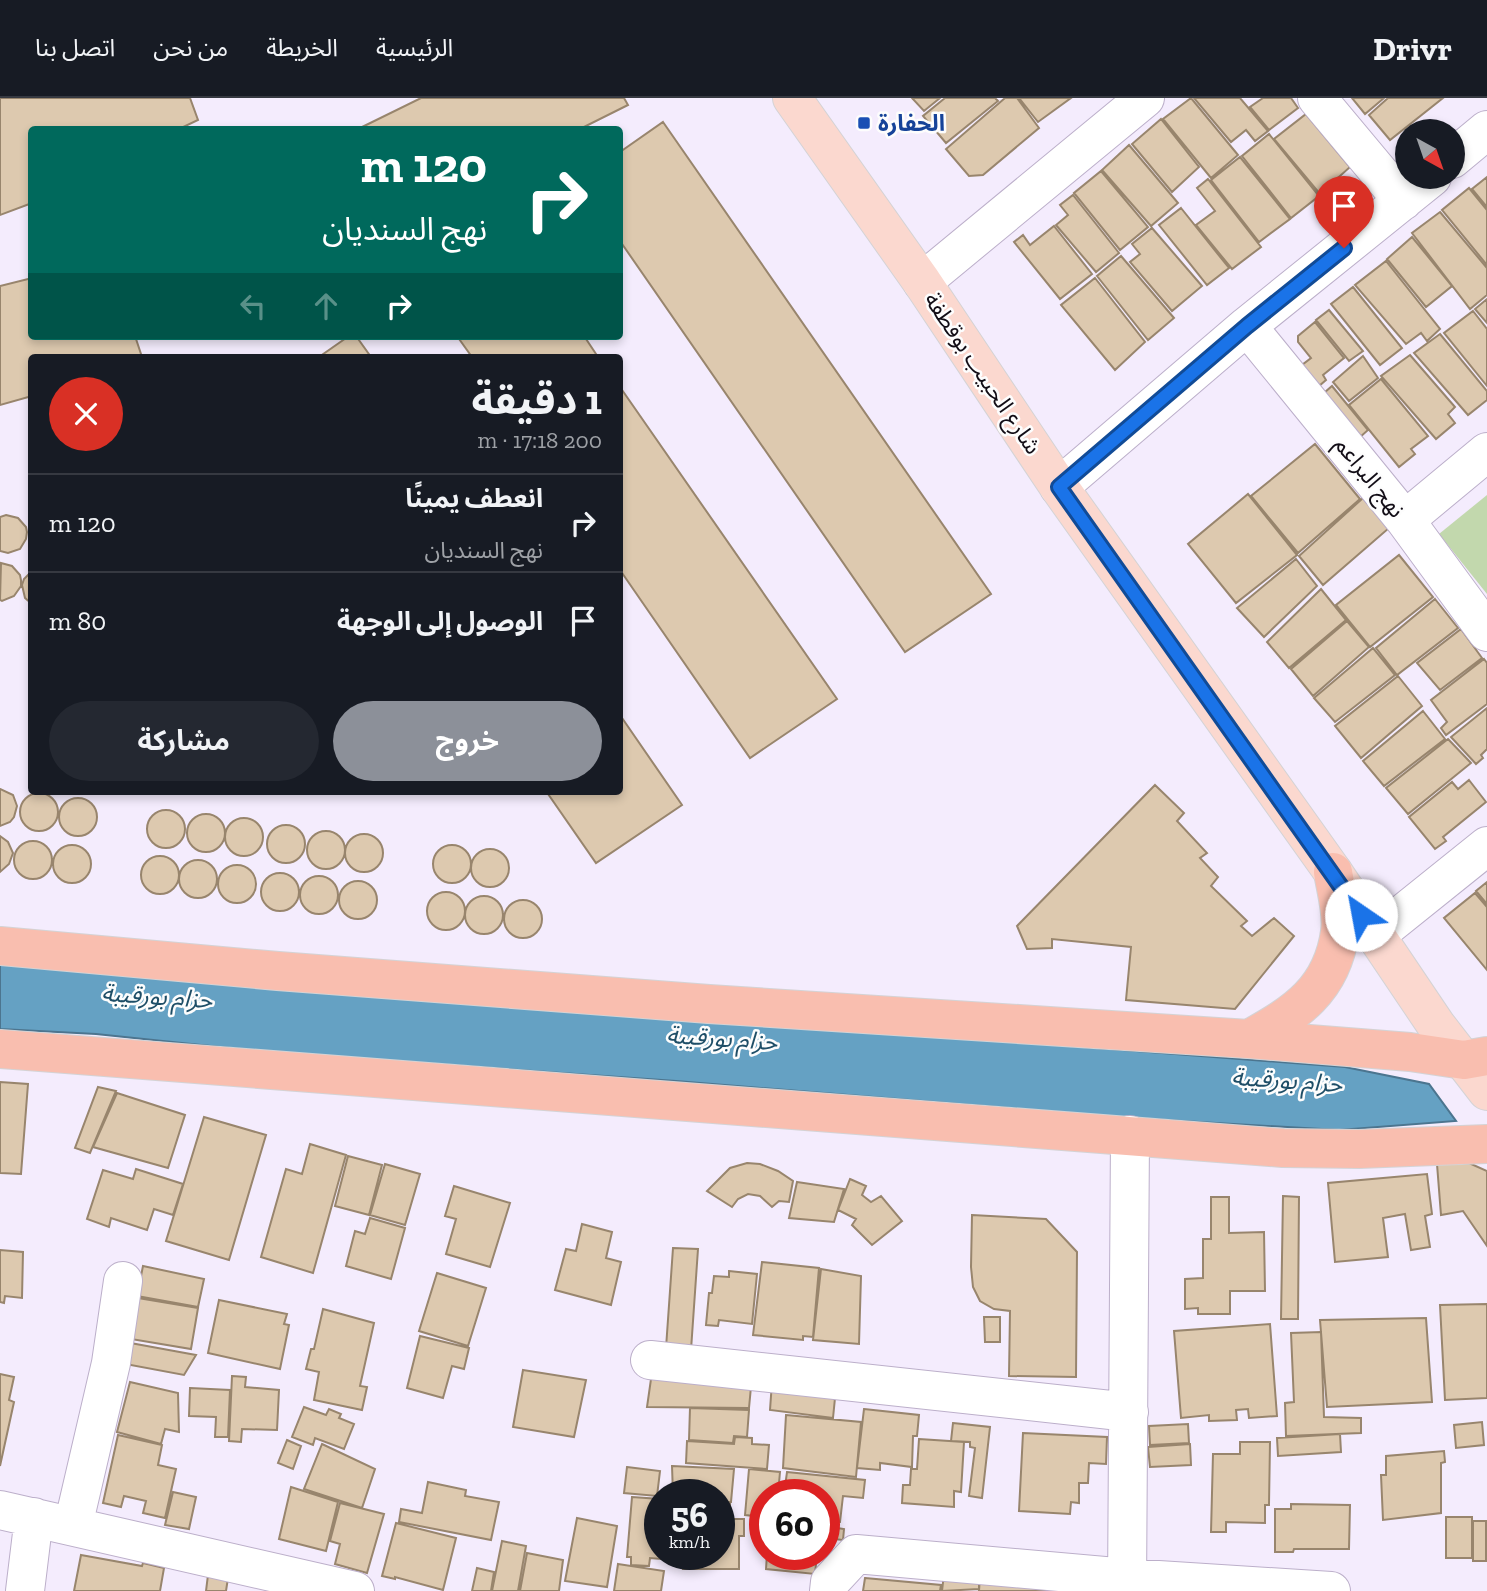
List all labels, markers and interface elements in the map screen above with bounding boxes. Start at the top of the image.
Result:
text: Drivr [1373,29,1452,68]
text: اتصل بنا [35,33,115,62]
text: من نحن [153,33,228,62]
text: الخريطة [266,33,338,62]
text: الرئيسية [376,33,453,62]
place label: الحفارة [878,109,945,137]
marker: الحفارة [856,115,872,131]
north arrow [1395,119,1465,189]
map controls [1395,119,1465,189]
text: 120 m [361,136,487,195]
icon: right [511,154,602,245]
pin [1314,176,1374,248]
icon: arrive [1325,187,1363,225]
text: نهج السنديان [322,210,487,248]
icon: left [234,287,272,325]
icon: ahead [307,287,345,325]
icon: right [380,287,418,325]
street label: شارع الحبيب بوقطفة [916,287,1048,461]
text: 1 دقيقة [472,374,602,425]
button: close [49,377,123,451]
text: 200 m · 17:18 [477,426,602,454]
street label: نهج البراعم [1327,431,1411,525]
text: انعطف يمينًا [405,482,543,514]
icon: right [564,504,602,542]
text: 120 m [49,507,116,539]
text: نهج السنديان [425,536,543,564]
icon: arrive [564,602,602,640]
text: 80 m [49,605,106,637]
text: الوصول إلى الوجهة [337,605,543,637]
button: مشاركة [49,701,319,781]
button: خروج [333,701,602,781]
position arrow [1324,878,1398,952]
water label: حزام بورقيبة [100,978,214,1018]
water label: حزام بورقيبة [665,1020,779,1060]
water label: حزام بورقيبة [1230,1062,1344,1102]
speed limit sign: 60 [749,1479,840,1570]
text: 56 [671,1494,708,1536]
text: km/h [669,1531,710,1553]

